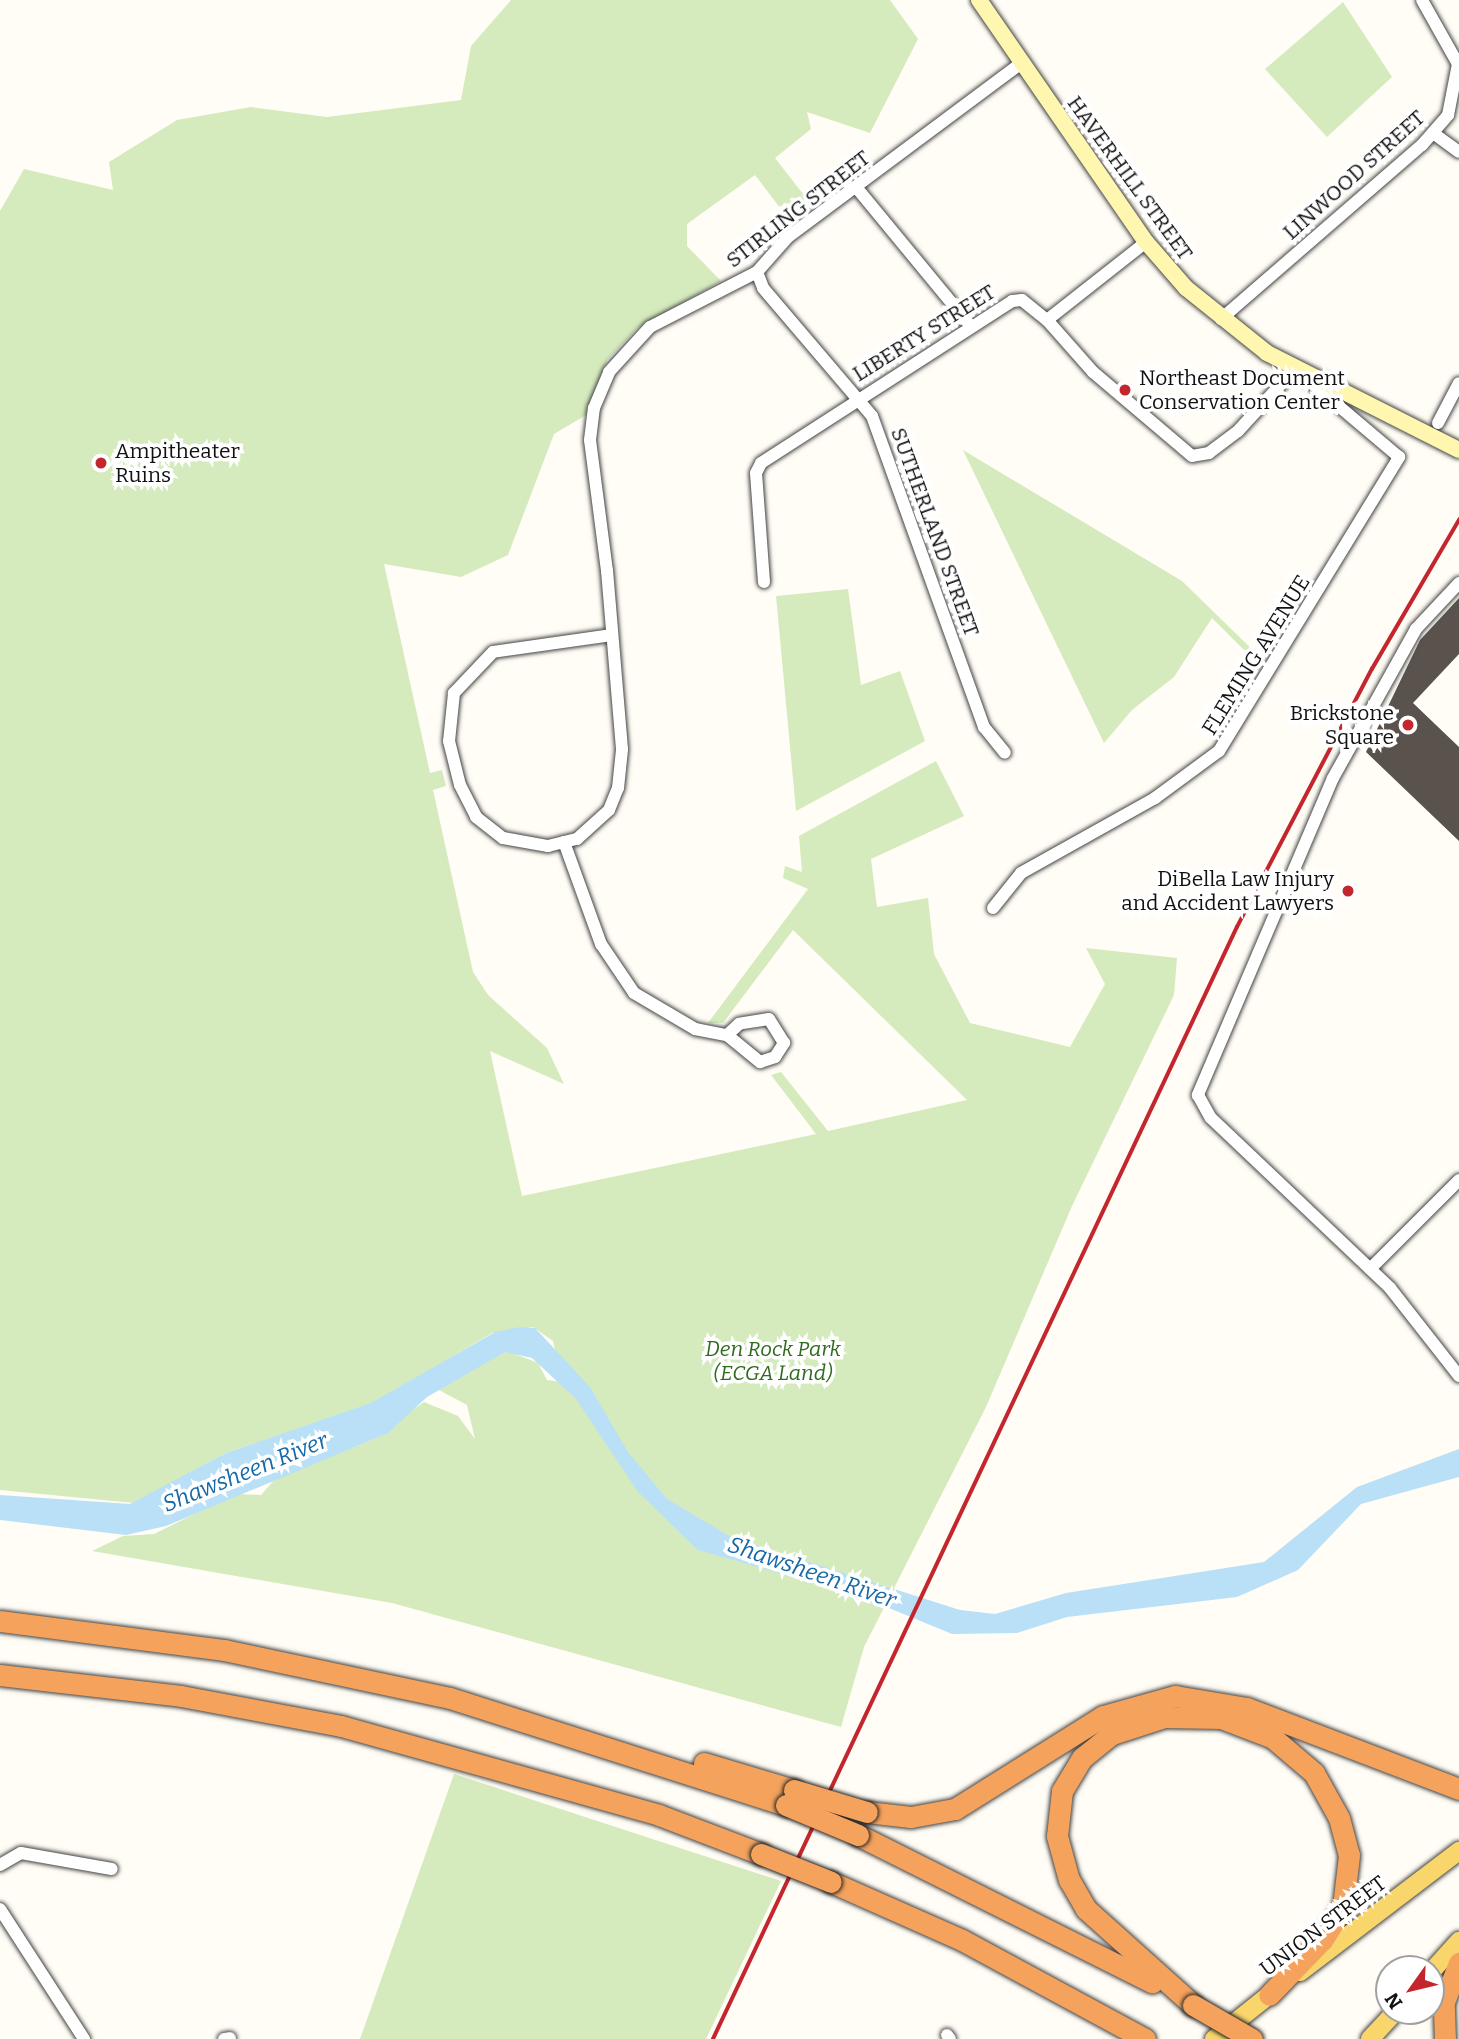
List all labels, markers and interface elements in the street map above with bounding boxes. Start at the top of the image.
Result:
street label: HAVERHILL STREET [1062,91,1198,265]
street label: LINWOOD STREET [1278,105,1430,245]
street label: STIRLING STREET [721,145,875,273]
street label: LIBERTY STREET [848,279,1000,387]
place label: Northeast Document Conservation Center [1139,365,1345,415]
marker: Northeast Document Conservation Center [1117,382,1133,398]
street label: SUTHERLAND STREET [886,424,984,640]
place label: Ampitheater Ruins [115,438,240,488]
marker: Ampitheater Ruins [93,455,109,471]
street label: FLEMING AVENUE [1197,571,1315,739]
place label: Brickstone Square [1290,700,1394,750]
marker: Brickstone Square [1400,717,1416,733]
place label: DiBella Law Injury and Accident Lawyers [1121,866,1334,916]
marker: DiBella Law Injury and Accident Lawyers [1340,883,1356,899]
park label: Den Rock Park (ECGA Land) [705,1336,841,1386]
water label: Shawsheen River [158,1426,332,1518]
water label: Shawsheen River [724,1530,900,1614]
street label: UNION STREET [1255,1870,1391,1982]
north arrow [1375,1955,1445,2025]
text: N [1380,1988,1407,2013]

